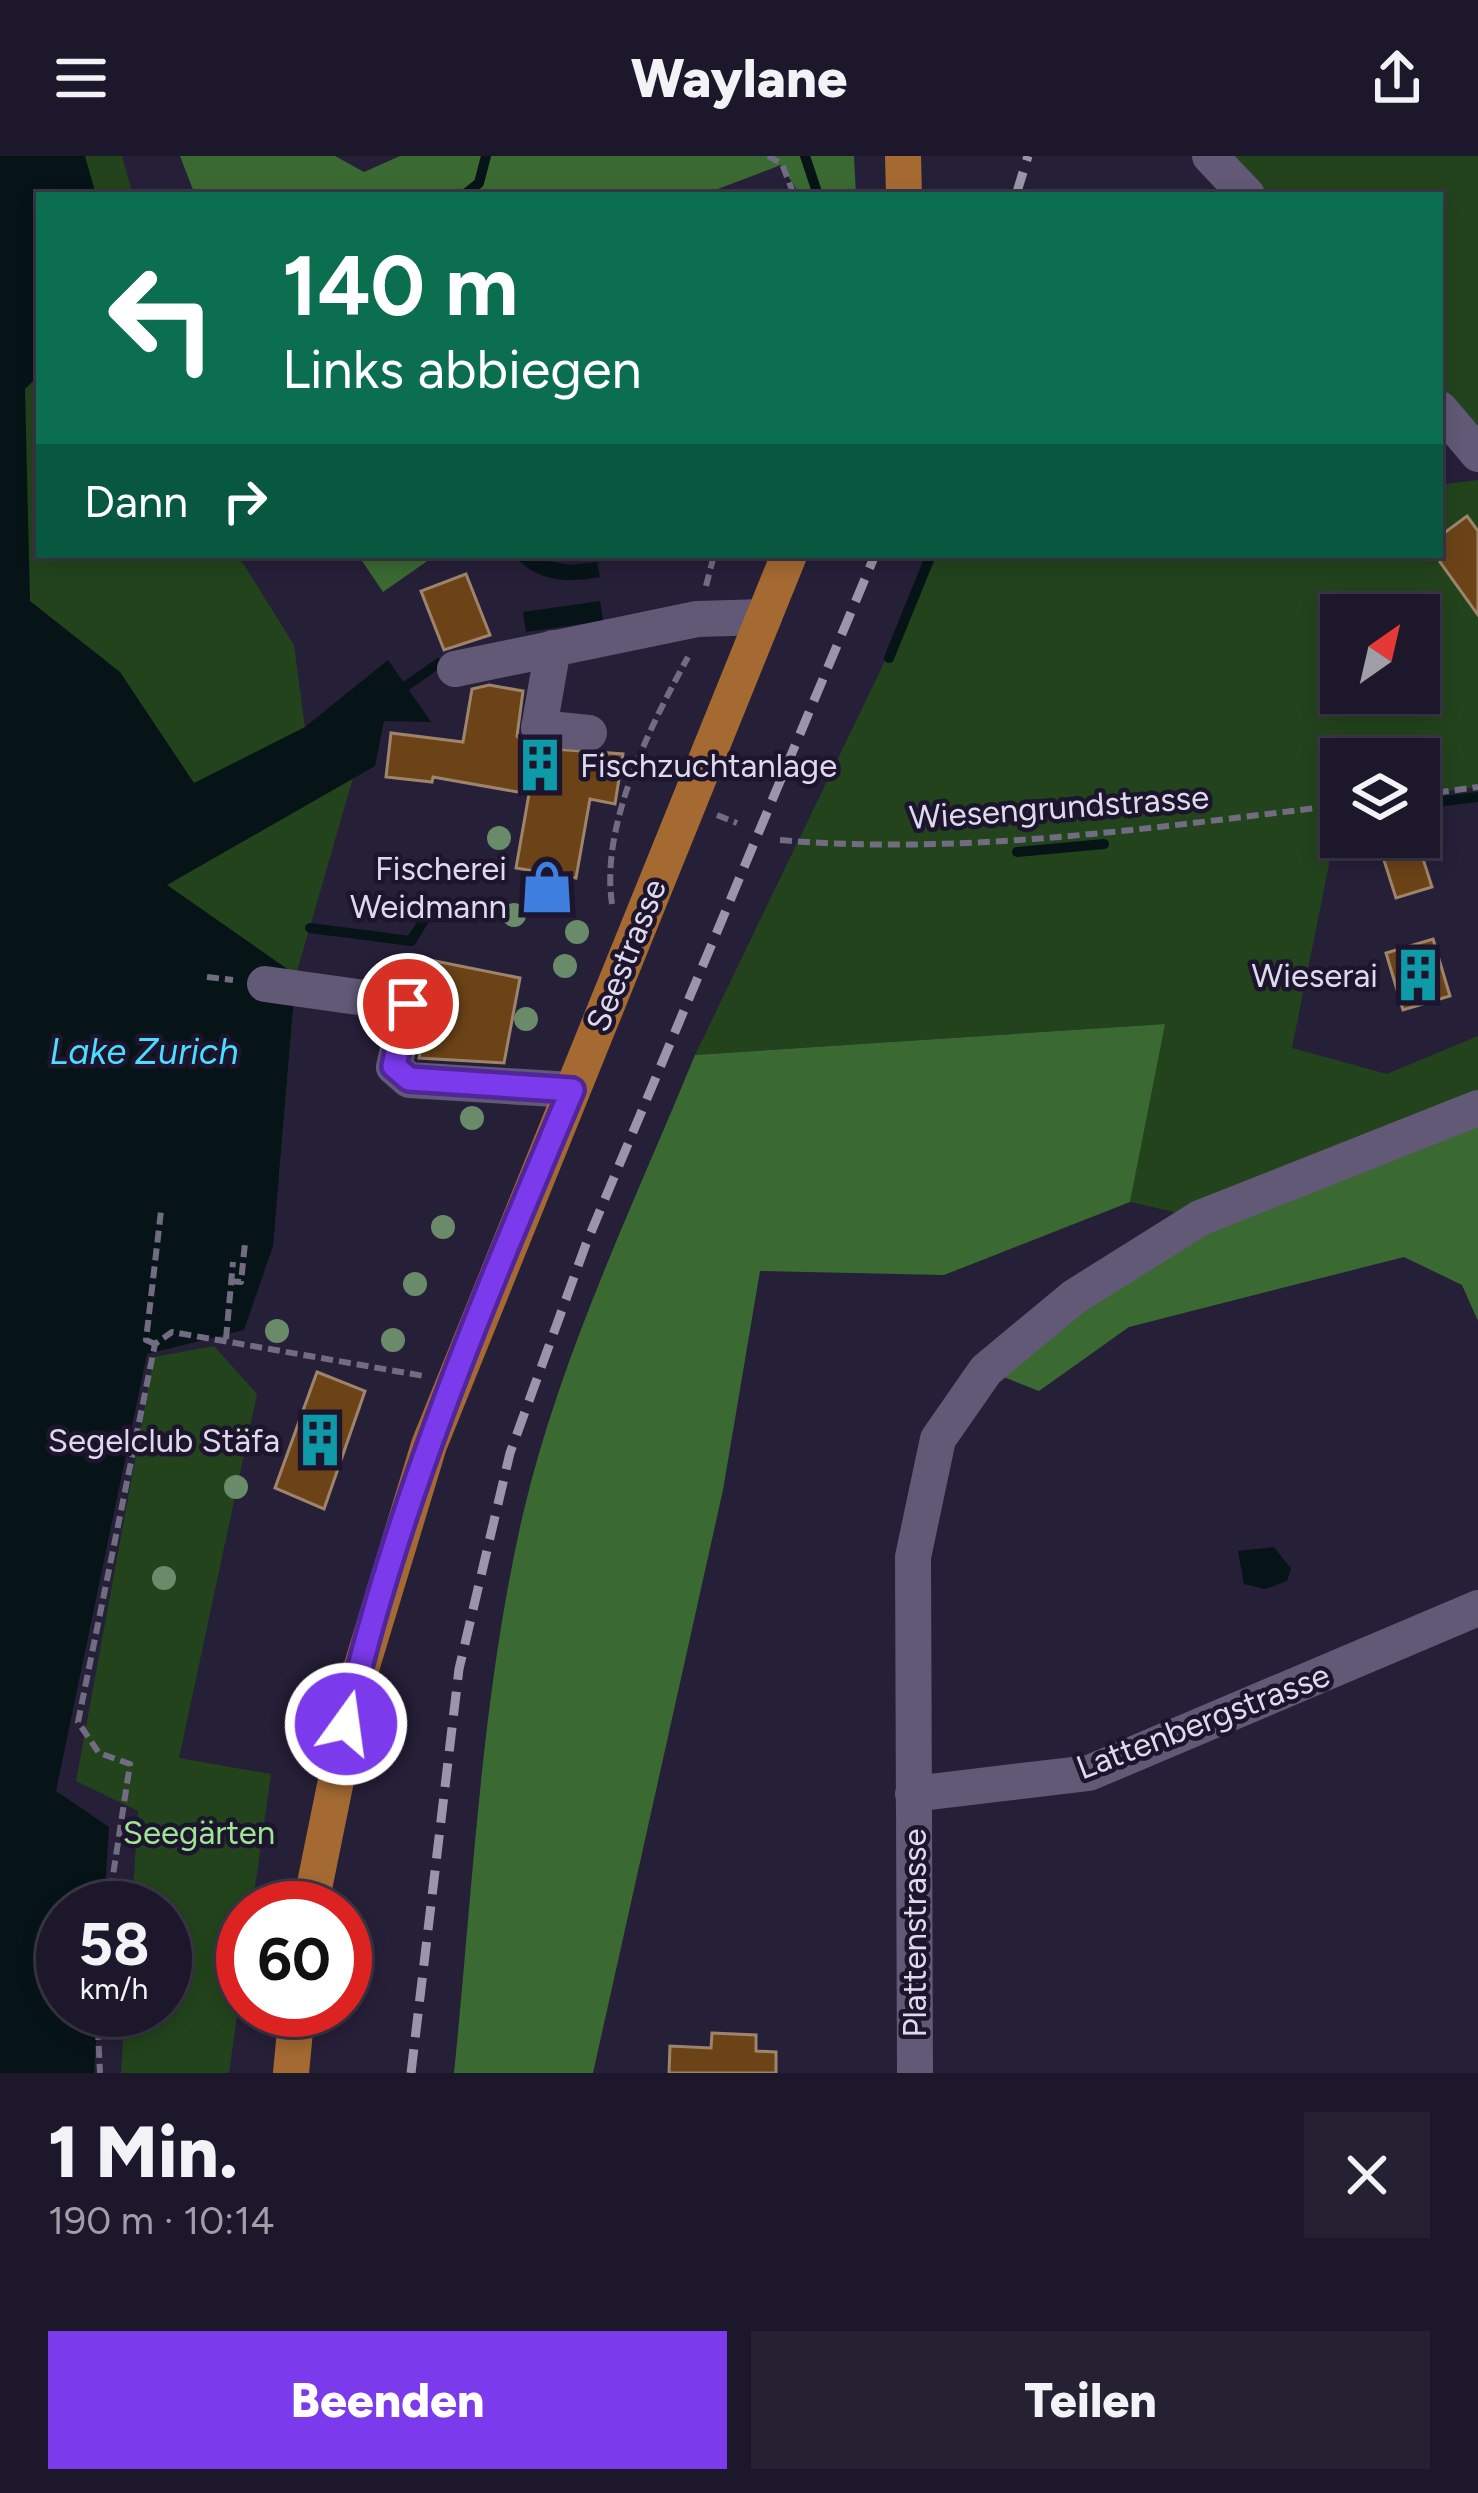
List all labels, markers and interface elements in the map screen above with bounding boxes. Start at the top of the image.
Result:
icon: menu [48,45,114,111]
icon: share [1364,45,1430,111]
text: Waylane [631,46,847,111]
text: 140 m [282,235,518,336]
icon: left [84,240,240,396]
text: Links abbiegen [282,337,642,402]
icon: right [212,468,278,534]
text: Dann [84,474,188,528]
north arrow [1320,594,1440,714]
map controls [1320,594,1440,858]
building icon: Fischzuchtanlage [511,736,569,794]
button: layers [1320,738,1440,858]
place label: Fischzuchtanlage [580,746,837,785]
street label: Wiesengrundstrasse [908,777,1210,837]
place label: Fischerei Weidmann [350,849,507,926]
shop icon: Fischerei Weidmann [518,858,576,916]
street label: Seestrasse [578,873,674,1037]
building icon: Wieserai [1389,946,1447,1004]
pin [357,953,459,1055]
place label: Wieserai [1252,956,1378,995]
icon: arrive [375,971,441,1037]
water label: Lake Zurich [50,1030,238,1073]
building icon: Segelclub Stäfa [291,1411,349,1469]
place label: Segelclub Stäfa [48,1421,280,1460]
street label: Lattenbergstrasse [1071,1655,1335,1787]
position arrow [283,1661,409,1787]
park label: Seegärten [123,1813,275,1852]
street label: Plattenstrasse [895,1828,934,2038]
speed limit sign: 60 [216,1881,372,2037]
text: 58 [78,1908,150,1980]
text: km/h [80,1970,148,2007]
text: 1 Min. [48,2109,238,2195]
button: close [1304,2112,1430,2238]
text: 190 m · 10:14 [48,2197,274,2244]
button: Beenden [48,2331,727,2469]
button: Teilen [751,2331,1430,2469]

